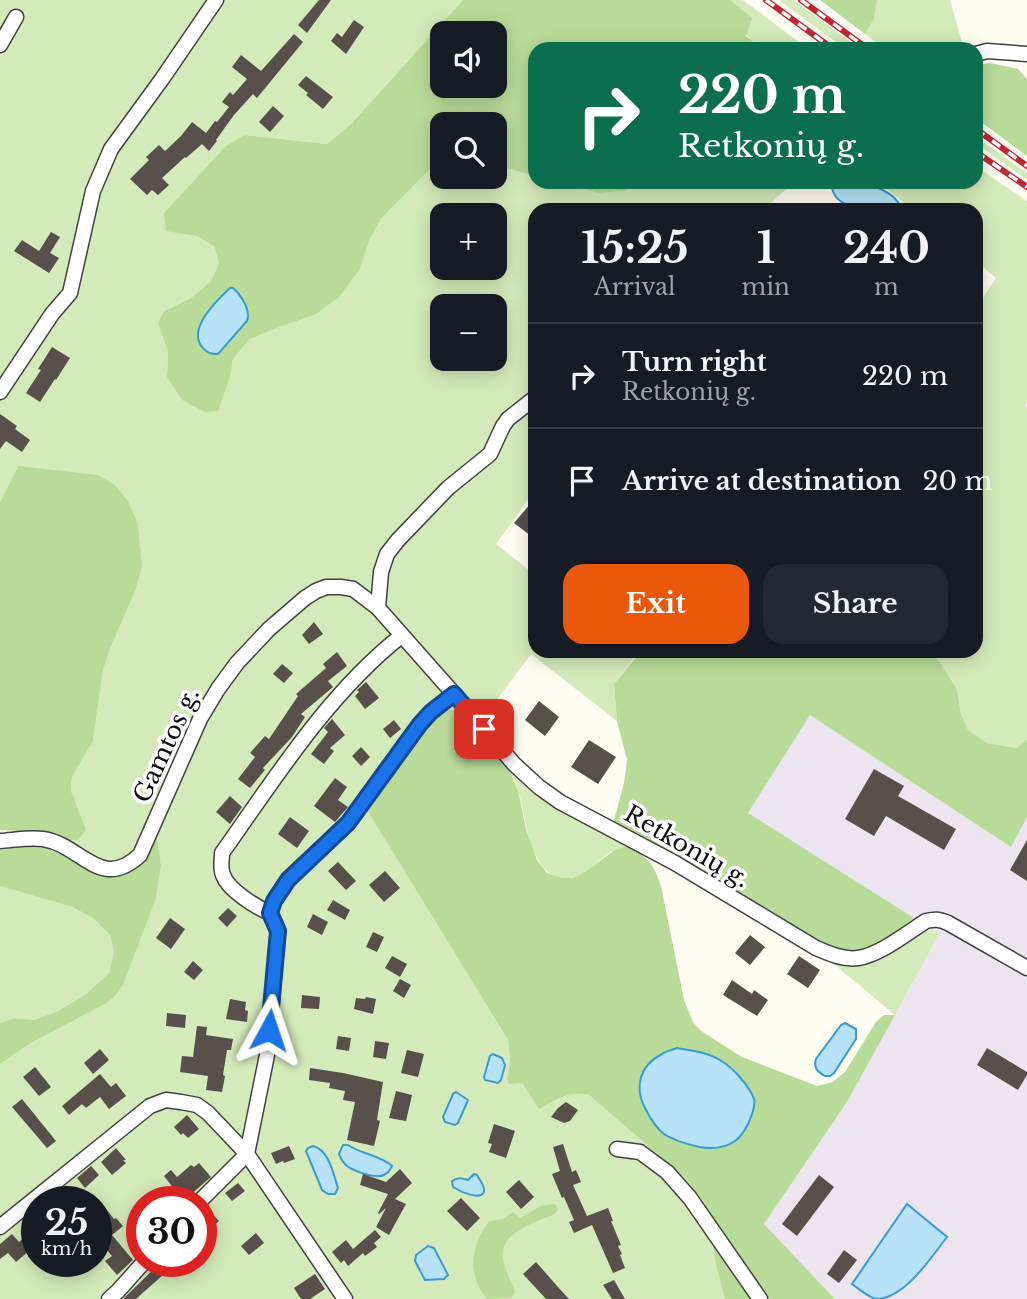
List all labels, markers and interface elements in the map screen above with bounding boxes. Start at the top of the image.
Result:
map controls [430,21,507,371]
button: sound [430,21,507,98]
text: 220 m [678,65,846,126]
icon: right [563,70,654,161]
button: search [430,112,507,189]
text: Retkonių g. [678,126,864,166]
button: + [430,203,507,280]
text: 15:25 [581,222,689,274]
text: 1 [757,222,775,274]
text: 240 [843,222,930,274]
text: Arrival [594,273,676,301]
text: min [742,273,790,301]
text: m [874,273,899,301]
button: − [430,294,507,371]
text: Turn right [622,346,767,378]
icon: right [563,357,601,395]
text: 220 m [862,360,948,392]
text: Retkonių g. [622,378,756,406]
icon: arrive [563,462,601,500]
text: Arrive at destination [622,465,902,497]
text: 20 m [923,465,992,497]
button: Exit [563,564,749,644]
button: Share [763,564,948,644]
street label: Gamtos g. [127,683,205,807]
pin [454,699,514,759]
icon: arrive [465,710,503,748]
street label: Retkonių g. [619,799,755,893]
position arrow [232,993,306,1067]
speed limit sign: 30 [126,1186,217,1277]
text: 25 [45,1201,88,1244]
text: km/h [41,1238,92,1260]

